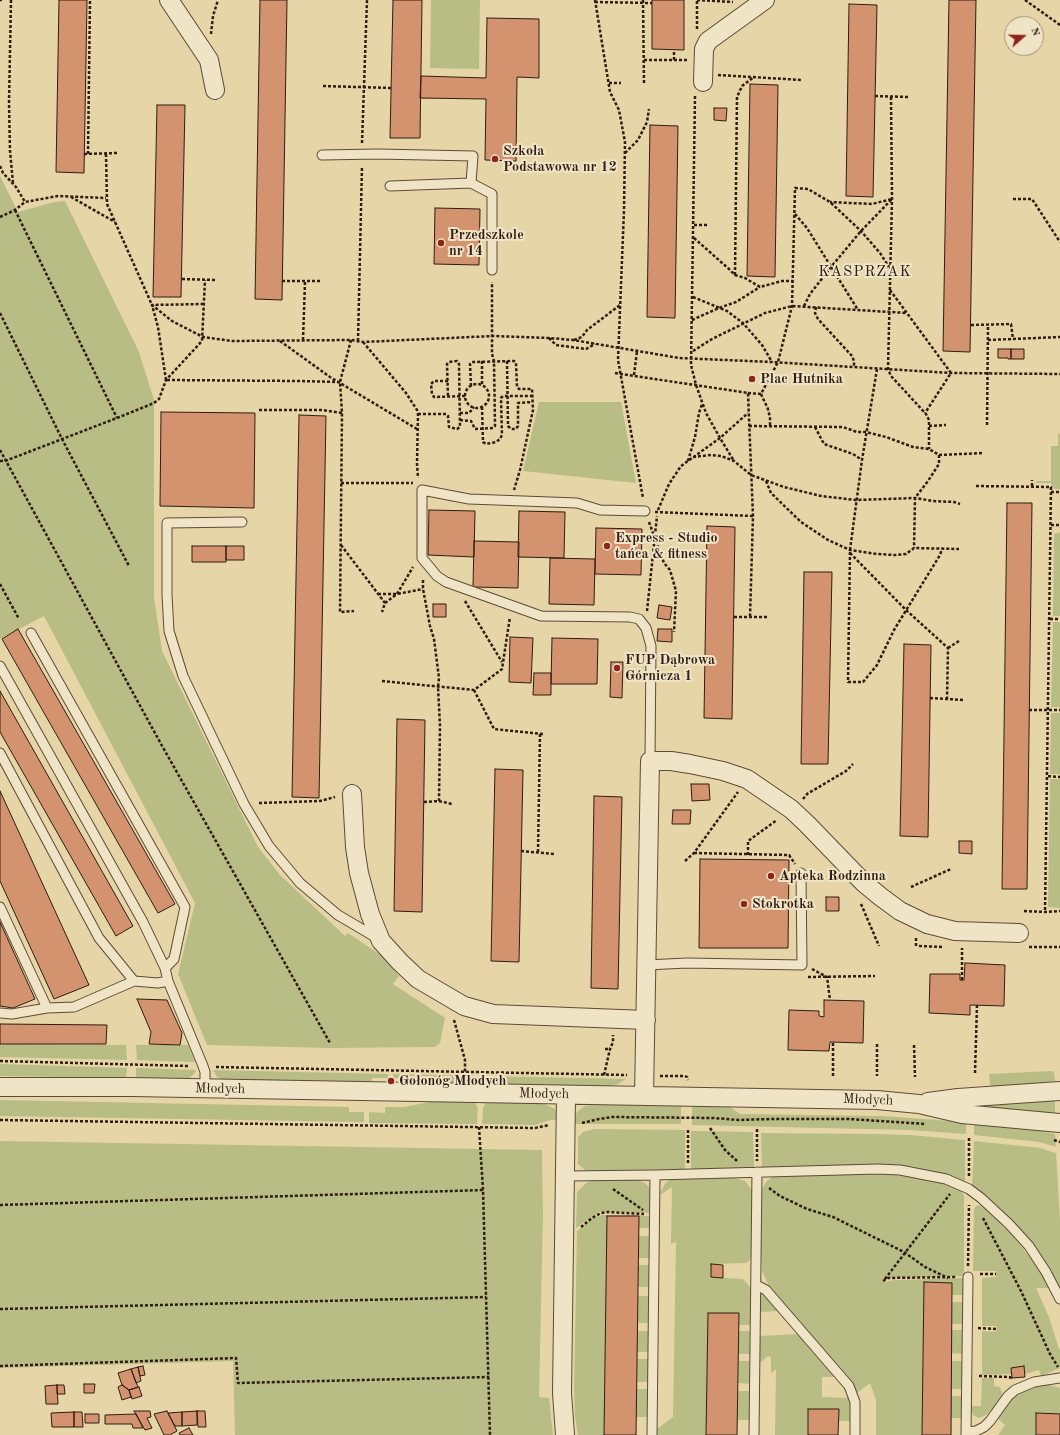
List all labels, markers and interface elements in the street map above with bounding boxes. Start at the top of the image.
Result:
north arrow [1004,16,1044,56]
text: N [1028,26,1041,38]
place label: Szkoła Podstawowa nr 12 [503,143,617,176]
marker: Szkoła Podstawowa nr 12 [490,154,500,164]
place label: Przedszkole nr 14 [449,227,524,260]
marker: Przedszkole nr 14 [436,238,446,248]
district label: KASPRZAK [818,263,912,281]
place label: Plac Hutnika [760,371,843,387]
marker: Plac Hutnika [747,374,757,384]
place label: Express - Studio tańca & fitness [615,530,718,562]
marker: Express - Studio tańca & fitness [602,541,612,551]
place label: FUP Dąbrowa Górnicza 1 [625,652,715,684]
marker: FUP Dąbrowa Górnicza 1 [612,663,622,673]
place label: Apteka Rodzinna [779,868,886,884]
marker: Apteka Rodzinna [766,871,776,881]
place label: Stokrotka [752,896,814,912]
marker: Stokrotka [739,899,749,909]
place label: Gołonóg Młodych [399,1073,506,1089]
marker: Gołonóg Młodych [386,1076,396,1086]
street label: Młodych [195,1080,245,1098]
street label: Młodych [519,1085,569,1103]
street label: Młodych [843,1091,893,1109]

